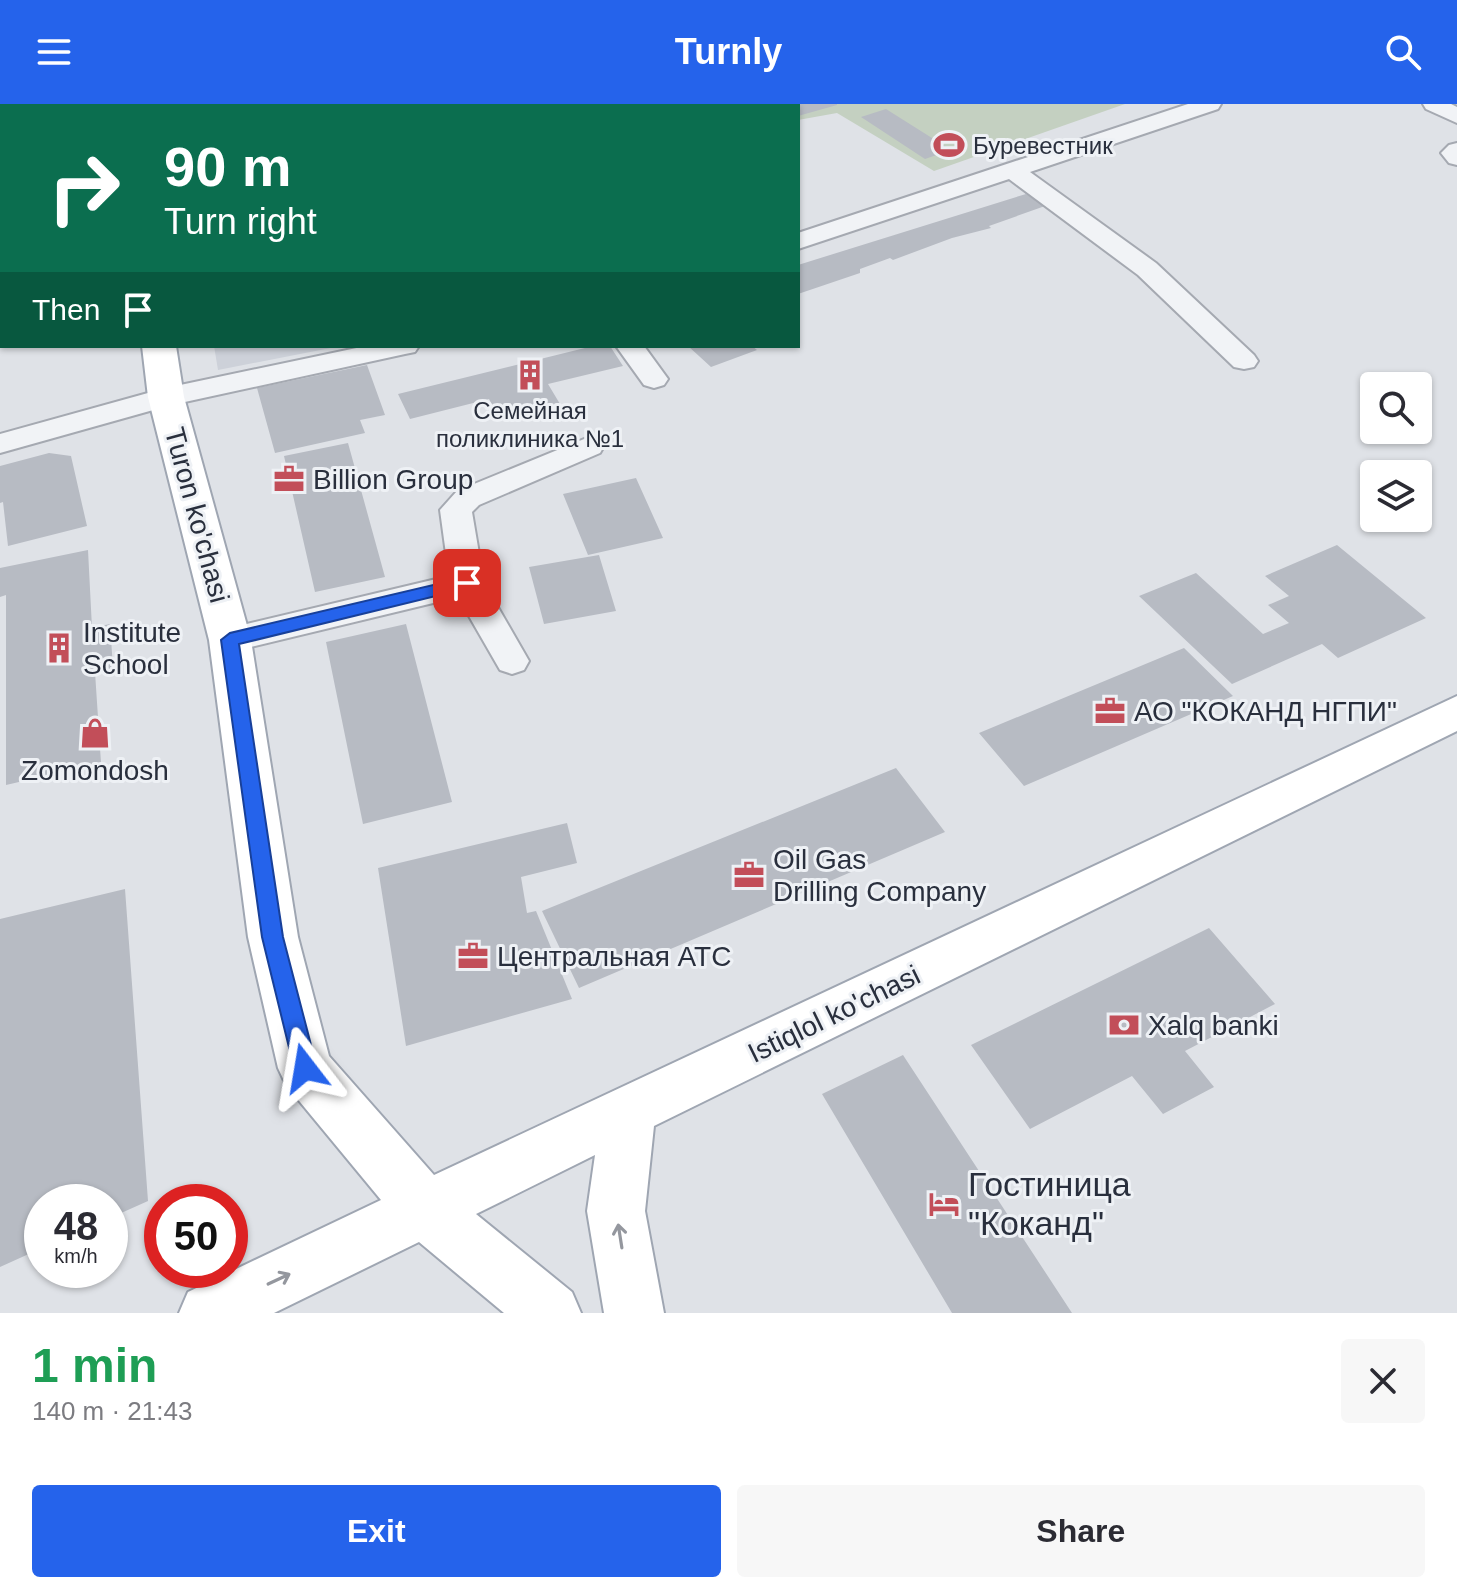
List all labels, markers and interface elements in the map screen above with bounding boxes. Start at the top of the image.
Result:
icon: menu [32,30,76,74]
icon: search [1381,30,1425,74]
text: Turnly [675,31,782,72]
sports icon: Буревестник [932,128,966,162]
place label: Буревестник [973,132,1113,159]
text: 90 m [164,135,292,198]
icon: right [32,136,136,240]
text: Turn right [164,201,317,242]
icon: arrive [116,288,160,332]
text: Then [32,293,100,326]
building icon: Семейная поликлиника №1 [513,358,547,392]
map controls [1360,372,1432,532]
button: search [1360,372,1432,444]
place label: Семейная поликлиника №1 [436,397,624,452]
street label: Turon ko'chasi [159,424,235,606]
button: layers [1360,460,1432,532]
office icon: Billion Group [272,462,306,496]
place label: Billion Group [313,464,473,495]
pin [433,549,501,617]
icon: arrive [445,561,489,605]
place label: Institute School [83,617,181,680]
building icon: Institute School [42,631,76,665]
office icon: АО "КОКАНД НГПИ" [1093,694,1127,728]
place label: АО "КОКАНД НГПИ" [1134,696,1397,727]
shop icon: Zomondosh [78,716,112,750]
place label: Zomondosh [21,755,169,786]
place label: Oil Gas Drilling Company [773,844,986,907]
office icon: Oil Gas Drilling Company [732,858,766,892]
office icon: Центральная АТС [456,939,490,973]
place label: Центральная АТС [497,941,731,972]
street label: Istiqlol ko'chasi [743,959,925,1069]
bank icon: Xalq banki [1107,1008,1141,1042]
place label: Xalq banki [1148,1010,1279,1041]
position arrow [263,1026,347,1110]
place label: Гостиница "Коканд" [968,1165,1131,1242]
speed limit sign: 50 [144,1184,248,1288]
hotel icon: Гостиница "Коканд" [927,1187,961,1221]
text: 48 [54,1204,98,1248]
one-way arrow [612,1224,627,1249]
text: km/h [54,1245,98,1267]
one-way arrow [267,1271,291,1286]
text: 1 min [32,1339,157,1392]
button: close [1341,1339,1425,1423]
text: 140 m · 21:43 [32,1396,192,1426]
button: Exit [32,1485,721,1577]
button: Share [737,1485,1425,1577]

